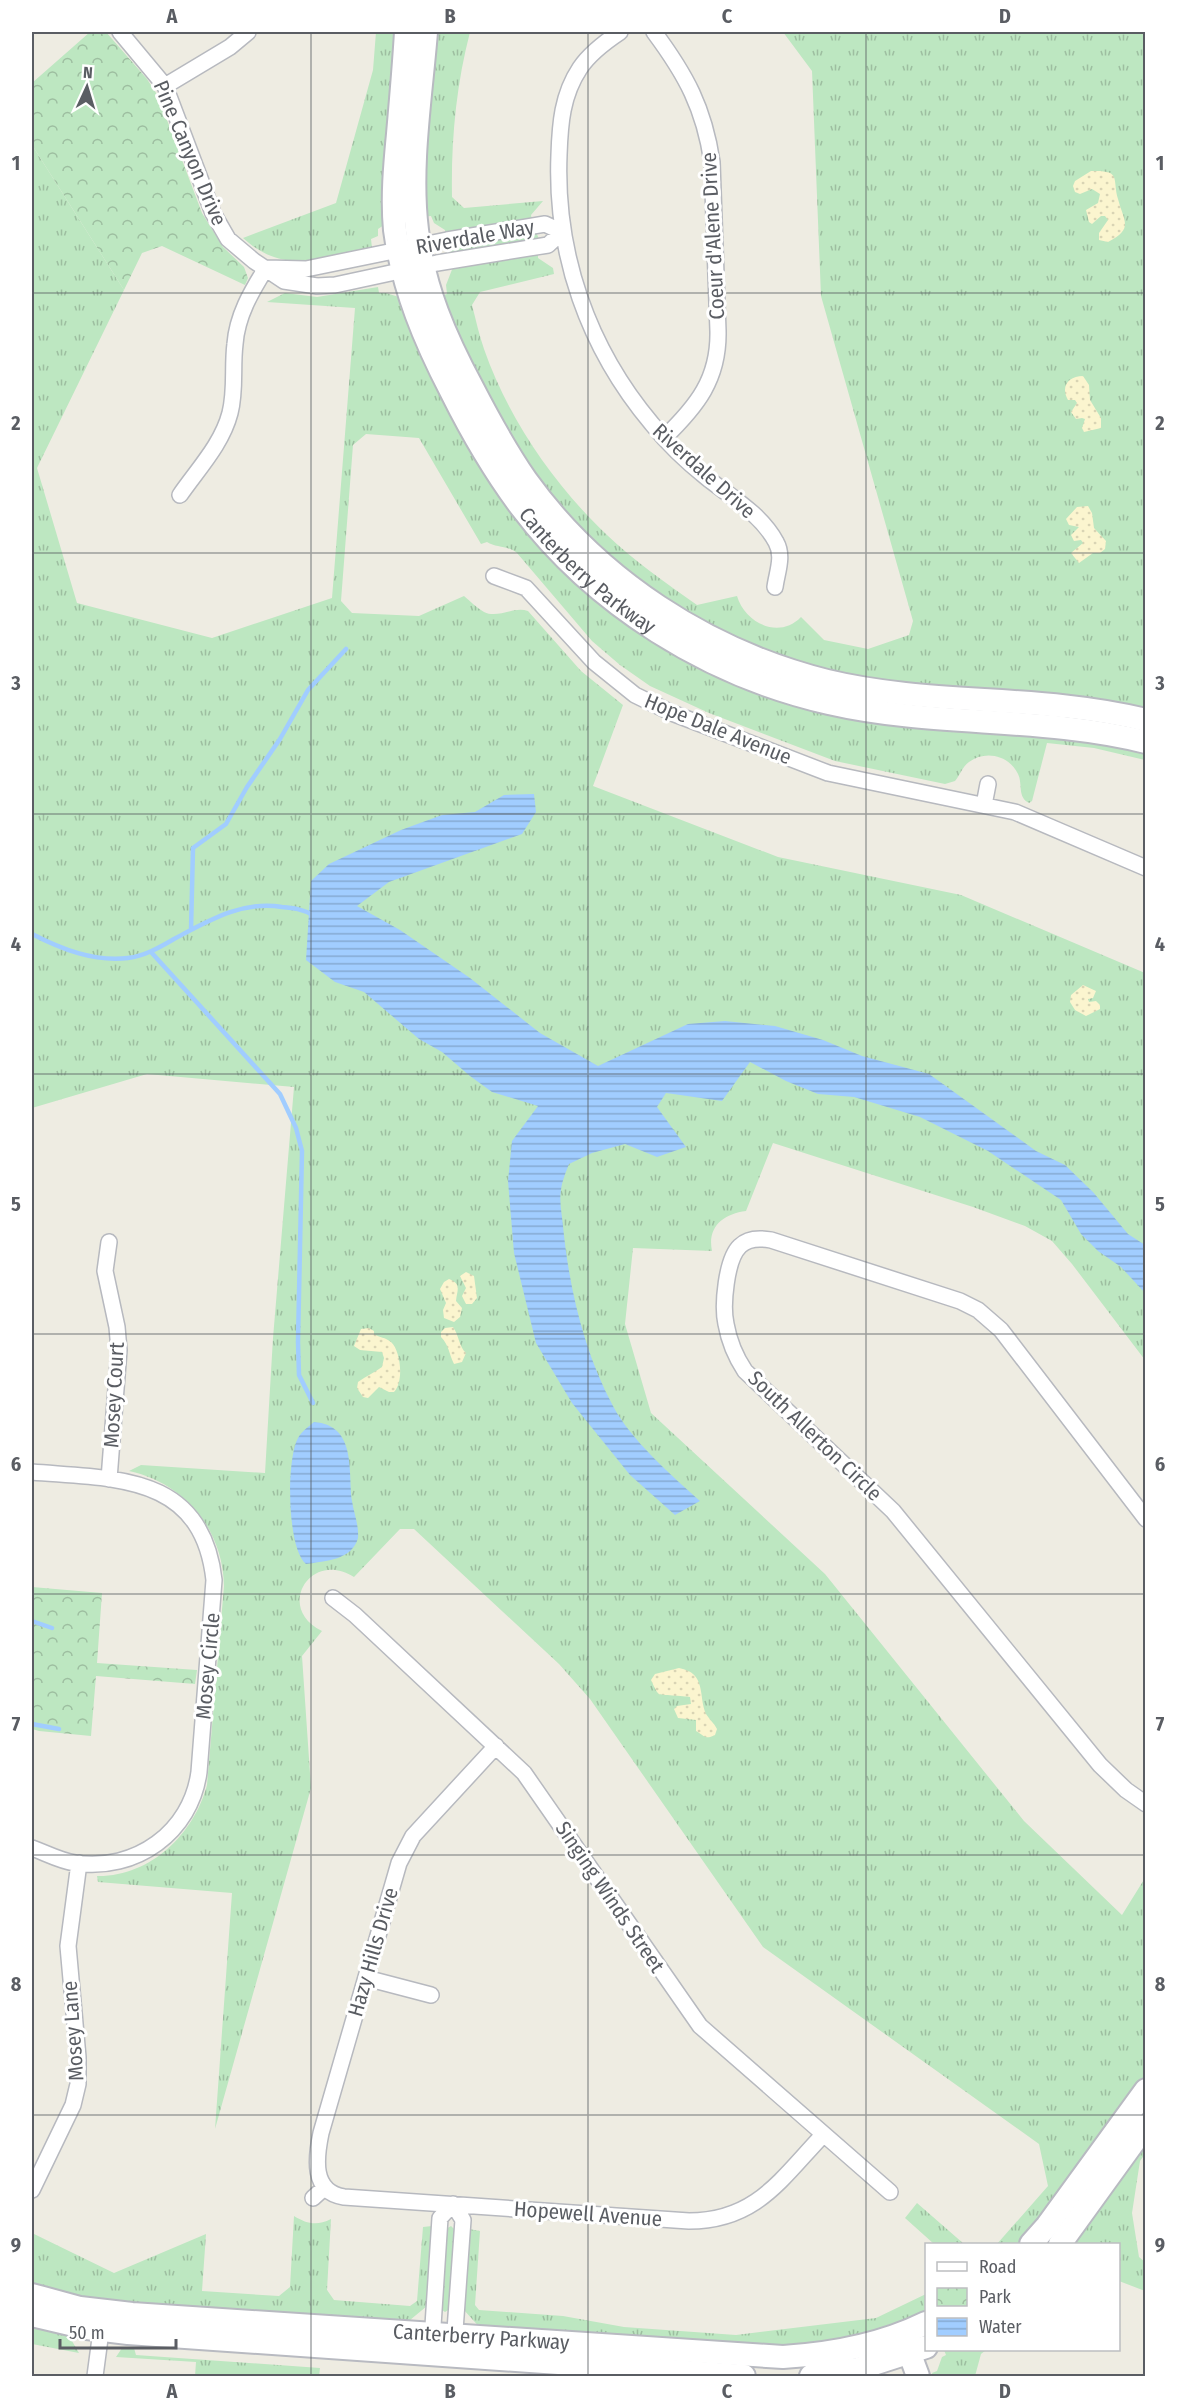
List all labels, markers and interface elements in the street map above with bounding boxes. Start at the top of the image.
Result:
text: A [166,4,179,28]
text: B [444,4,456,28]
text: C [722,4,733,28]
text: D [999,4,1011,28]
north arrow [57,57,117,117]
text: N [83,63,93,82]
street label: Pine Canyon Drive [148,77,232,229]
text: 1 [12,151,20,175]
text: 1 [1156,151,1164,175]
street label: Coeur d'Alene Drive [696,152,730,320]
street label: Riverdale Way [414,214,537,260]
text: 2 [10,411,21,435]
text: 2 [1154,411,1165,435]
street label: Riverdale Drive [647,418,761,524]
street label: Canterberry Parkway [513,502,661,640]
text: 3 [10,671,21,695]
text: 3 [1154,671,1165,695]
street label: Hope Dale Avenue [641,688,795,770]
text: 4 [11,932,21,956]
text: 4 [1155,932,1165,956]
text: 5 [11,1192,21,1216]
text: 5 [1155,1192,1165,1216]
street label: Mosey Court [98,1341,130,1449]
street label: South Allerton Circle [743,1365,887,1507]
text: 6 [11,1452,21,1476]
text: 6 [1155,1452,1165,1476]
street label: Mosey Circle [190,1612,226,1720]
text: 7 [12,1712,21,1736]
text: 7 [1156,1712,1165,1736]
street label: Singing Winds Street [550,1816,670,1978]
street label: Hazy Hills Drive [342,1884,404,2020]
text: 8 [11,1972,22,1996]
text: 8 [1155,1972,1166,1996]
street label: Mosey Lane [57,1980,89,2082]
street label: Hopewell Avenue [513,2196,663,2232]
text: 9 [11,2233,21,2257]
text: 9 [1155,2233,1165,2257]
legend [925,2243,1120,2351]
text: Road [979,2256,1016,2278]
text: Park [979,2286,1012,2308]
scale bar [60,2312,176,2350]
text: Water [979,2316,1022,2338]
street label: Canterberry Parkway [392,2318,571,2356]
text: 50 m [69,2322,105,2344]
text: A [166,2379,179,2403]
text: B [444,2379,456,2403]
text: C [722,2379,733,2403]
text: D [999,2379,1011,2403]

